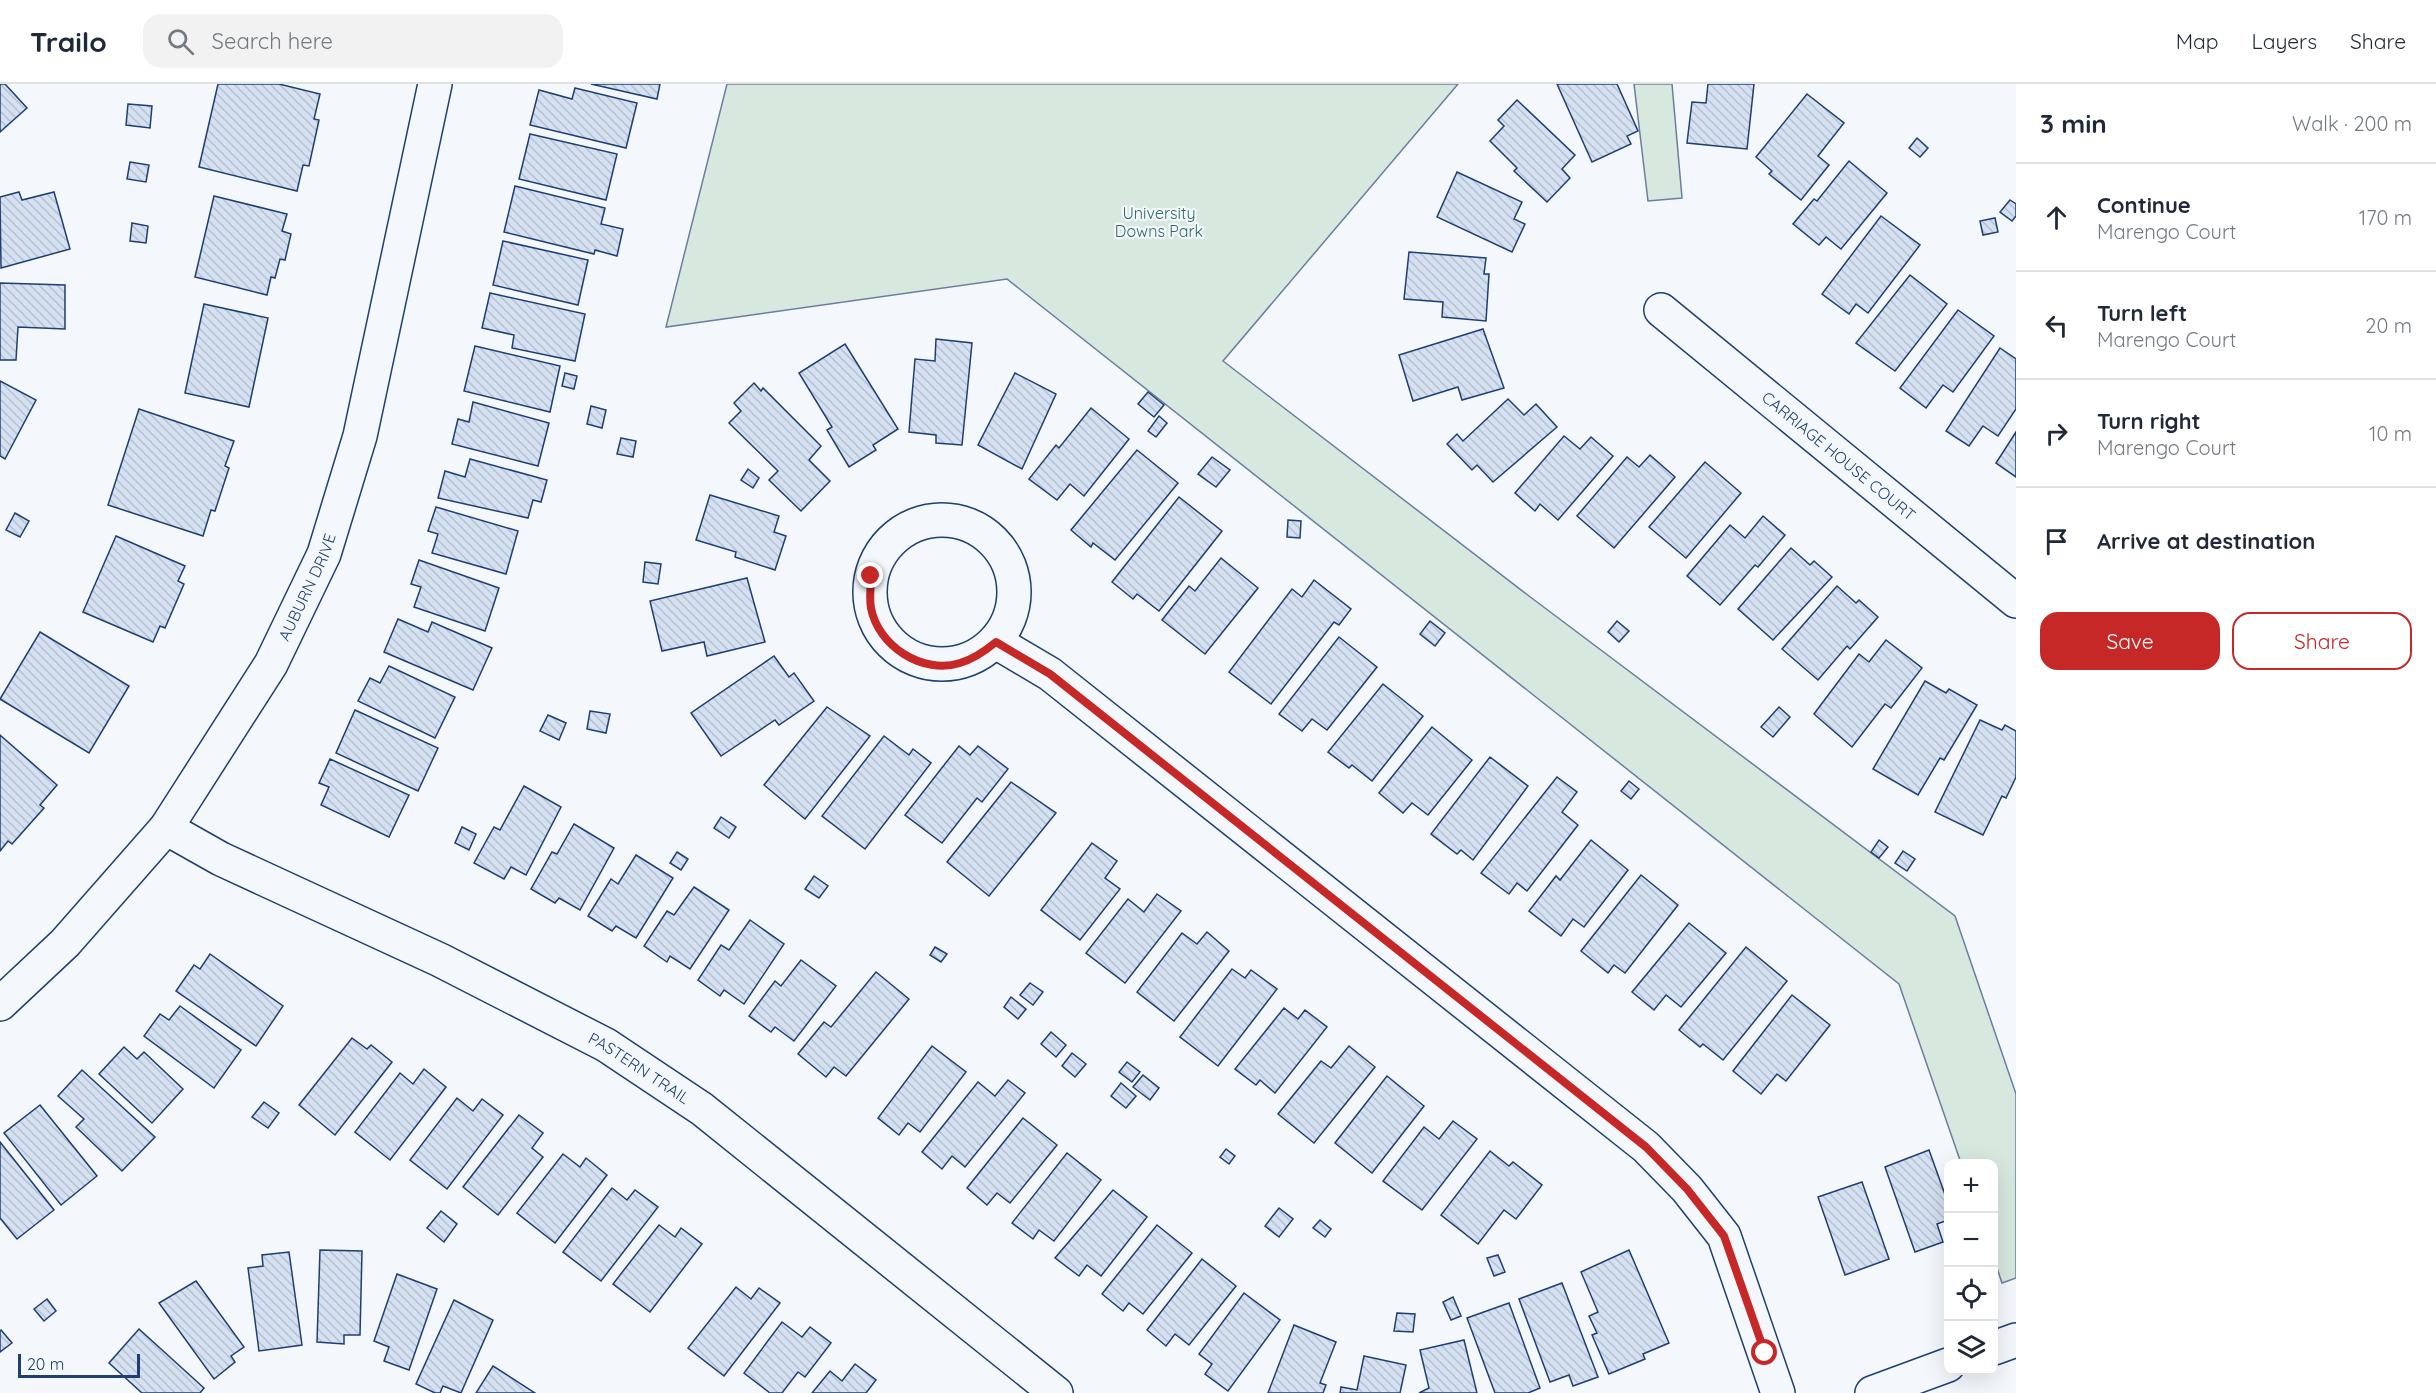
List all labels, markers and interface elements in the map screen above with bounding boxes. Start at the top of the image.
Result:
search box [143,14,563,68]
text: Trailo [30,24,107,59]
icon: search [164,25,197,58]
text: Search here [212,27,333,55]
text: Map [2176,28,2219,54]
text: Layers [2252,28,2317,54]
text: Share [2350,28,2406,54]
text: 3 min [2040,107,2107,140]
text: Walk · 200 m [2292,111,2412,136]
text: Continue [2097,191,2191,219]
icon: ahead [2040,201,2073,234]
park label: University Downs Park [1115,203,1203,241]
text: 170 m [2359,205,2412,230]
text: Marengo Court [2097,219,2236,244]
text: Turn left [2097,299,2187,327]
icon: left [2040,309,2073,342]
text: 20 m [2365,313,2412,338]
text: Marengo Court [2097,327,2236,352]
street label: CARRIAGE HOUSE COURT [1758,387,1920,525]
text: Turn right [2097,407,2201,435]
icon: right [2040,417,2073,450]
text: 10 m [2369,421,2412,446]
text: Marengo Court [2097,435,2236,460]
icon: arrive [2040,525,2073,558]
text: Arrive at destination [2097,527,2315,555]
street label: AUBURN DRIVE [274,531,340,644]
route end [857,562,883,588]
button: Save [2040,612,2220,670]
button: Share [2232,612,2412,670]
street label: PASTERN TRAIL [585,1028,694,1108]
map controls [1944,1159,1998,1375]
button: + [1944,1159,1998,1213]
button: − [1944,1213,1998,1267]
button: locate [1944,1267,1998,1321]
button: layers [1944,1321,1998,1375]
route start [1751,1339,1777,1365]
scale bar [18,1351,140,1378]
text: 20 m [27,1354,64,1374]

